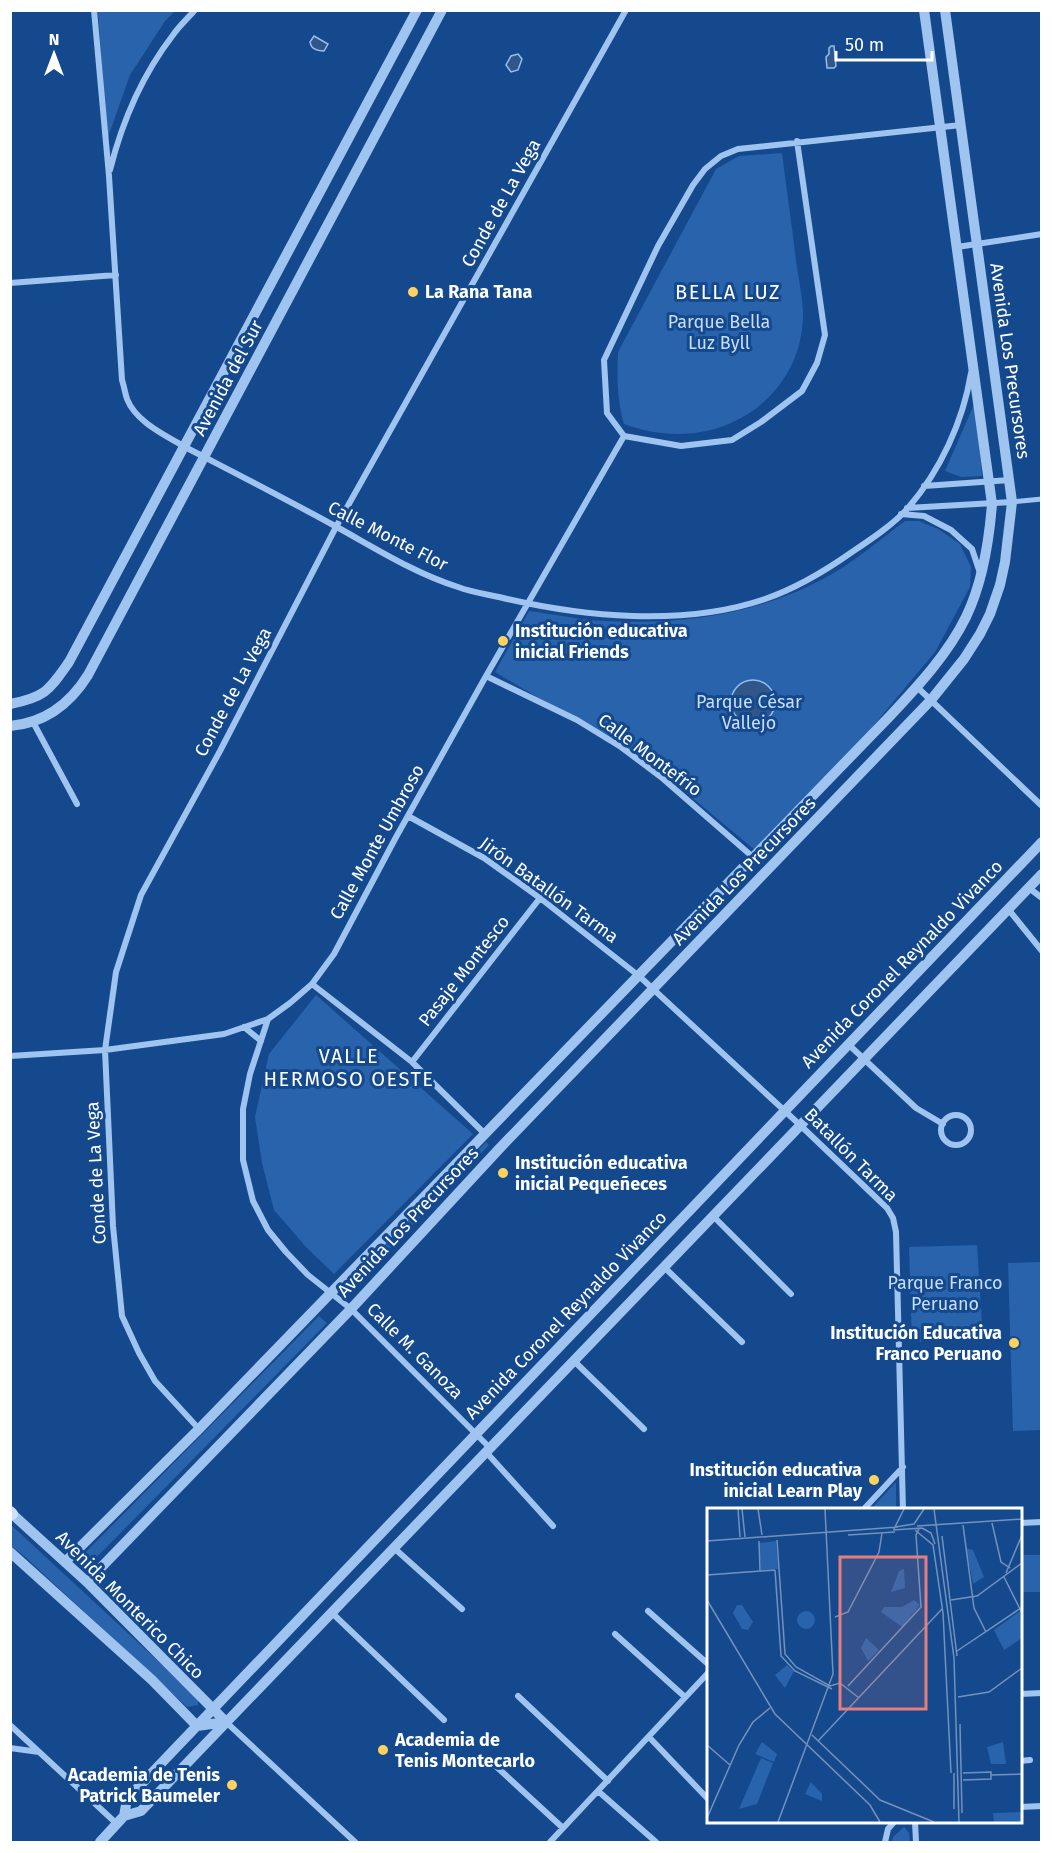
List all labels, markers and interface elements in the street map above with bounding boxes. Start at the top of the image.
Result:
north arrow [24,24,84,84]
scale bar [836,24,932,62]
text: N [49,30,59,49]
text: 50 m [845,34,884,56]
street label: Conde de La Vega [457,135,545,271]
street label: Avenida Los Precursores [985,262,1035,460]
district label: BELLA LUZ [675,280,781,304]
place label: La Rana Tana [425,281,533,303]
marker: La Rana Tana [406,285,420,299]
park label: Parque Bella Luz Byll [668,311,770,354]
street label: Avenida del Sur [188,316,268,440]
street label: Calle Monte Flor [324,496,452,576]
place label: Institución educativa inicial Friends [515,620,688,663]
street label: Conde de La Vega [190,624,276,760]
marker: Institución educativa inicial Friends [496,634,510,648]
park label: Parque César Vallejo [696,691,802,734]
street label: Calle Montefrío [594,709,706,801]
street label: Calle Monte Umbroso [325,760,429,924]
street label: Avenida Los Precursores [667,792,821,950]
street label: Jirón Batallón Tarma [475,832,623,948]
street label: Avenida Coronel Reynaldo Vivanco [797,855,1007,1073]
street label: Pasaje Montesco [414,911,514,1031]
district label: VALLE HERMOSO OESTE [264,1044,434,1091]
street label: Conde de La Vega [81,1101,111,1245]
street label: Batallón Tarma [800,1104,902,1206]
street label: Avenida Los Precursores [333,1142,483,1302]
place label: Institución educativa inicial Pequeñeces [515,1152,688,1195]
marker: Institución educativa inicial Pequeñeces [496,1166,510,1180]
street label: Avenida Coronel Reynaldo Vivanco [461,1206,671,1424]
park label: Parque Franco Peruano [887,1272,1003,1315]
street label: Calle M. Ganoza [362,1298,468,1404]
place label: Institución Educativa Franco Peruano [830,1322,1002,1365]
marker: Institución Educativa Franco Peruano [1007,1336,1021,1350]
place label: Institución educativa inicial Learn Play [689,1459,863,1502]
marker: Institución educativa inicial Learn Play [867,1473,881,1487]
inset map [707,1508,1022,1823]
street label: Avenida Monterico Chico [51,1526,209,1684]
place label: Academia de Tenis Montecarlo [394,1729,535,1772]
marker: Academia de Tenis Montecarlo [376,1743,390,1757]
place label: Academia de Tenis Patrick Baumeler [67,1764,221,1807]
marker: Academia de Tenis Patrick Baumeler [225,1778,239,1792]

